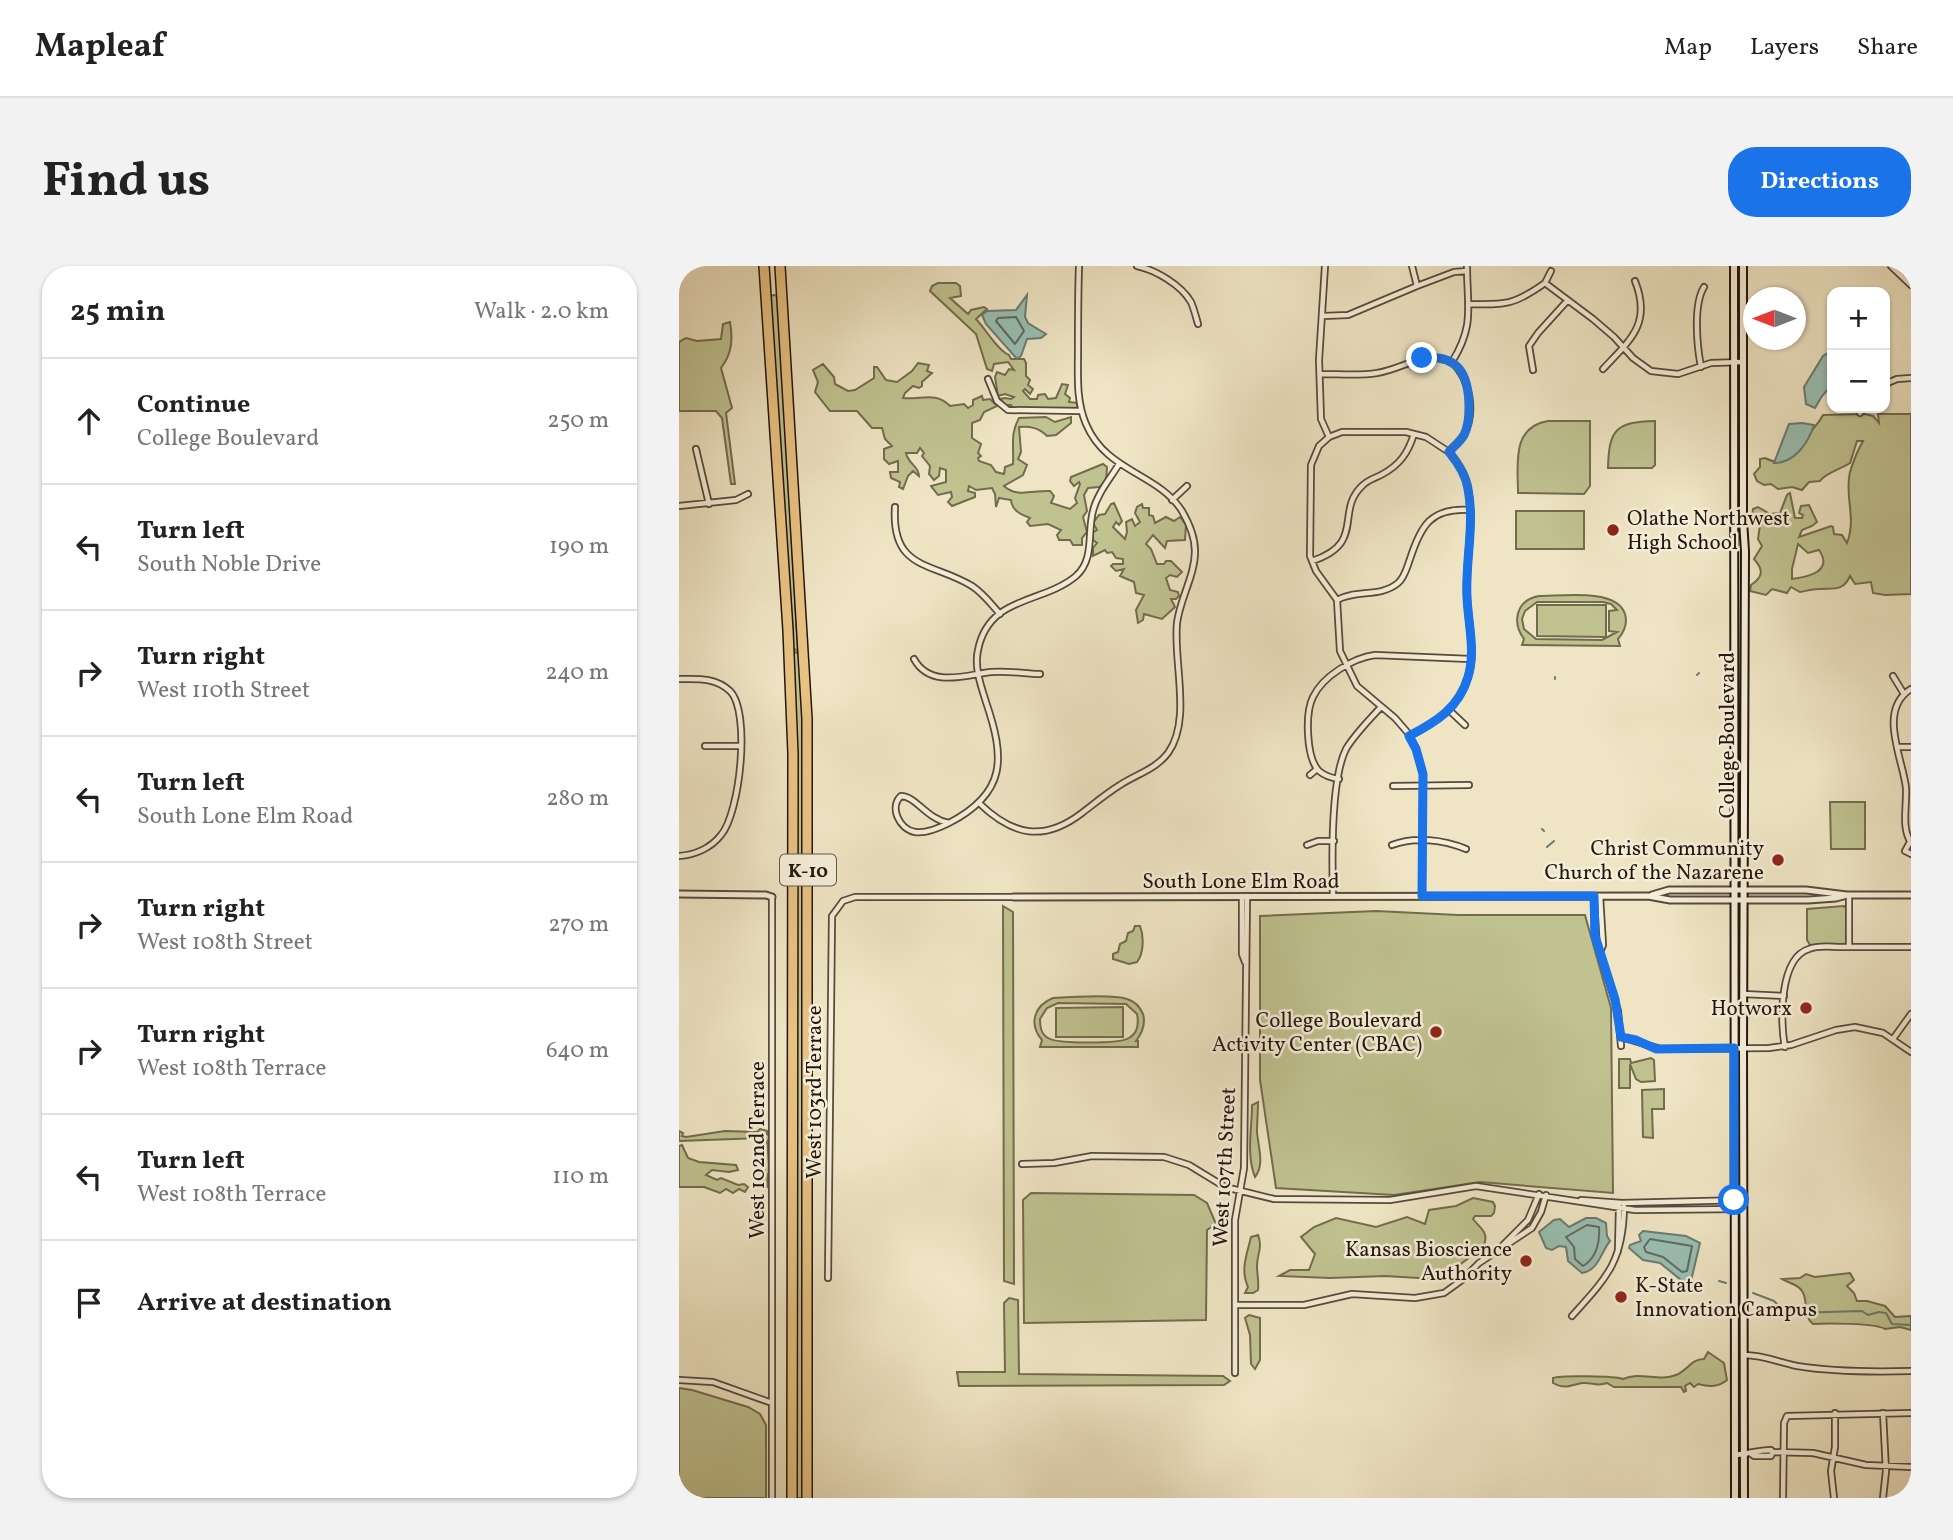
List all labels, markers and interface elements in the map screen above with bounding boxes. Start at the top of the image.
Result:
text: Mapleaf [35,25,165,71]
text: Map [1664,31,1712,65]
text: Layers [1750,31,1819,65]
text: Share [1857,31,1918,65]
button: Directions [1728,147,1911,217]
text: Find us [42,148,210,217]
north arrow [1743,287,1806,350]
map controls [1827,287,1890,413]
button: + [1827,287,1890,350]
text: 25 min [70,291,165,333]
text: Walk · 2.0 km [474,296,609,328]
route end [1406,342,1437,373]
button: − [1827,350,1890,413]
text: Continue [137,387,250,423]
icon: ahead [70,402,108,440]
text: 250 m [547,405,609,437]
text: College Boulevard [137,423,319,455]
place label: Olathe Northwest High School [1627,505,1790,558]
text: Turn left [137,513,245,549]
marker: Olathe Northwest High School [1605,522,1621,538]
icon: left [70,528,108,566]
text: 190 m [549,531,609,563]
text: South Noble Drive [137,549,321,581]
text: Turn right [137,639,265,675]
street label: College Boulevard [1714,652,1743,818]
icon: right [70,654,108,692]
text: 240 m [545,657,609,689]
text: West 110th Street [137,675,310,707]
text: Turn left [137,765,245,801]
icon: left [70,780,108,818]
text: 280 m [546,783,609,815]
text: South Lone Elm Road [137,801,353,833]
place label: Christ Community Church of the Nazarene [1545,835,1765,888]
marker: Christ Community Church of the Nazarene [1770,852,1786,868]
road number: K-10 [780,855,836,886]
street label: South Lone Elm Road [1142,868,1340,897]
text: Turn right [137,891,265,927]
icon: right [70,906,108,944]
text: 270 m [548,909,609,941]
text: West 108th Street [137,927,313,959]
place label: Hotworx [1711,995,1792,1024]
marker: Hotworx [1798,1000,1814,1016]
street label: West 103rd Terrace [801,1005,830,1179]
place label: College Boulevard Activity Center (CBAC) [1212,1007,1422,1060]
text: Turn right [137,1017,265,1053]
marker: College Boulevard Activity Center (CBAC) [1428,1024,1444,1040]
icon: right [70,1032,108,1070]
text: 640 m [546,1035,609,1067]
text: West 108th Terrace [137,1053,326,1085]
street label: West 102nd Terrace [744,1061,773,1239]
street label: West 107th Street [1207,1086,1244,1248]
text: Turn left [137,1143,245,1179]
icon: left [70,1158,108,1196]
text: 110 m [552,1161,609,1193]
text: West 108th Terrace [137,1179,326,1211]
route start [1718,1184,1749,1215]
place label: Kansas Bioscience Authority [1345,1236,1513,1289]
marker: Kansas Bioscience Authority [1518,1253,1534,1269]
place label: K-State Innovation Campus [1635,1272,1817,1325]
icon: arrive [70,1284,108,1322]
text: Arrive at destination [137,1285,392,1321]
marker: K-State Innovation Campus [1613,1289,1629,1305]

